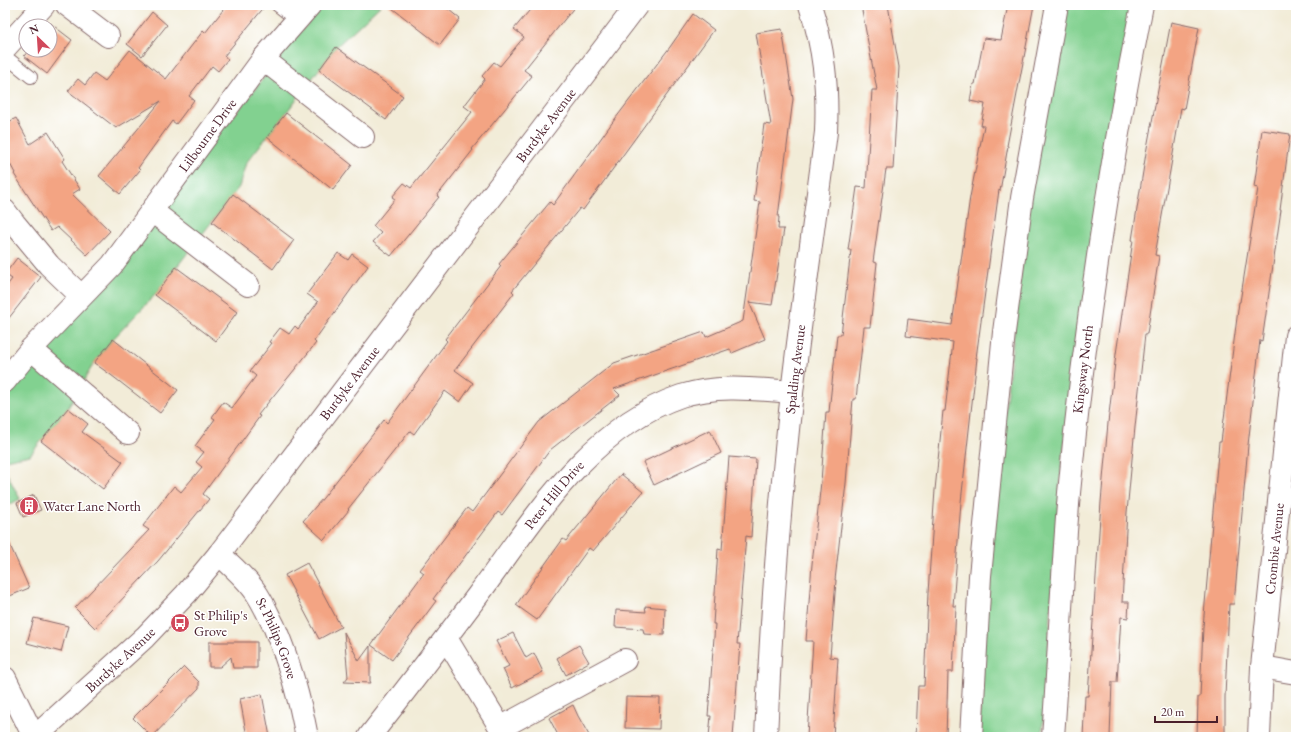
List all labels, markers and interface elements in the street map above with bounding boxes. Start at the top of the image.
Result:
north arrow [18,18,58,58]
text: N [27,21,41,37]
street label: Burdyke Avenue [512,84,580,166]
street label: Lilbourne Drive [174,94,240,175]
street label: Spalding Avenue [781,323,809,415]
street label: Kingsway North [1068,324,1097,415]
street label: Burdyke Avenue [315,342,384,424]
street label: Peter Hill Drive [520,456,588,533]
building icon: Water Lane North [18,495,40,517]
place label: Water Lane North [43,497,141,515]
street label: Crombie Avenue [1261,502,1288,595]
street label: St Philips Grove [252,594,302,681]
place label: St Philip's Grove [194,606,248,640]
bus stop icon: St Philip's Grove [169,612,191,634]
street label: Burdyke Avenue [81,623,159,696]
scale bar [1155,698,1217,724]
text: 20 m [1161,704,1185,720]

